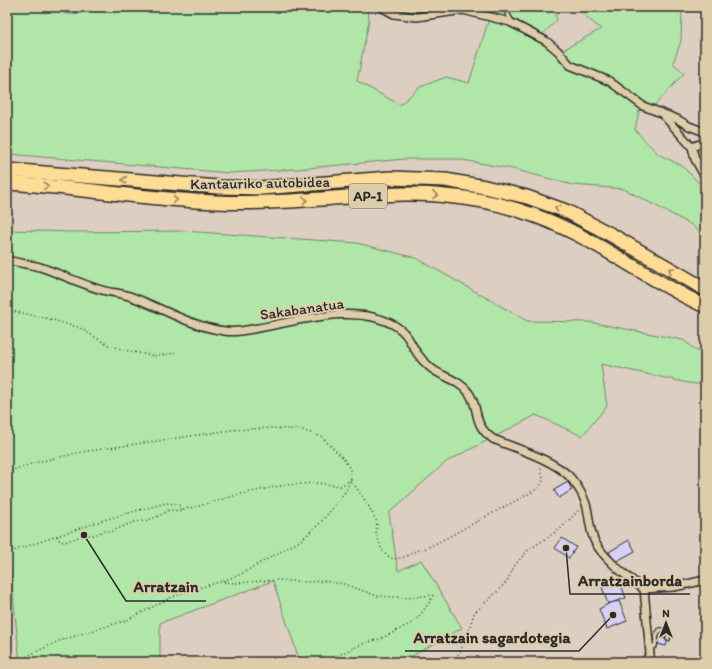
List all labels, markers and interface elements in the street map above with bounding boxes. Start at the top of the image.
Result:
street label: Kantauriko autobidea [190,173,330,193]
one-way arrow [120,175,127,184]
one-way arrow [43,182,49,191]
road number: AP-1 [349,184,387,208]
one-way arrow [432,191,438,199]
one-way arrow [172,195,178,204]
one-way arrow [302,196,308,204]
one-way arrow [554,204,561,213]
one-way arrow [668,268,675,275]
street label: Sakabanatua [259,294,345,324]
callout: Arratzainborda [570,566,690,594]
text: Arratzainborda [577,571,682,590]
callout: Arratzain [126,573,206,601]
text: Arratzain [133,577,199,596]
north arrow [646,603,686,643]
text: N [662,607,670,620]
callout: Arratzain sagardotegia [405,623,579,651]
text: Arratzain sagardotegia [412,628,571,648]

